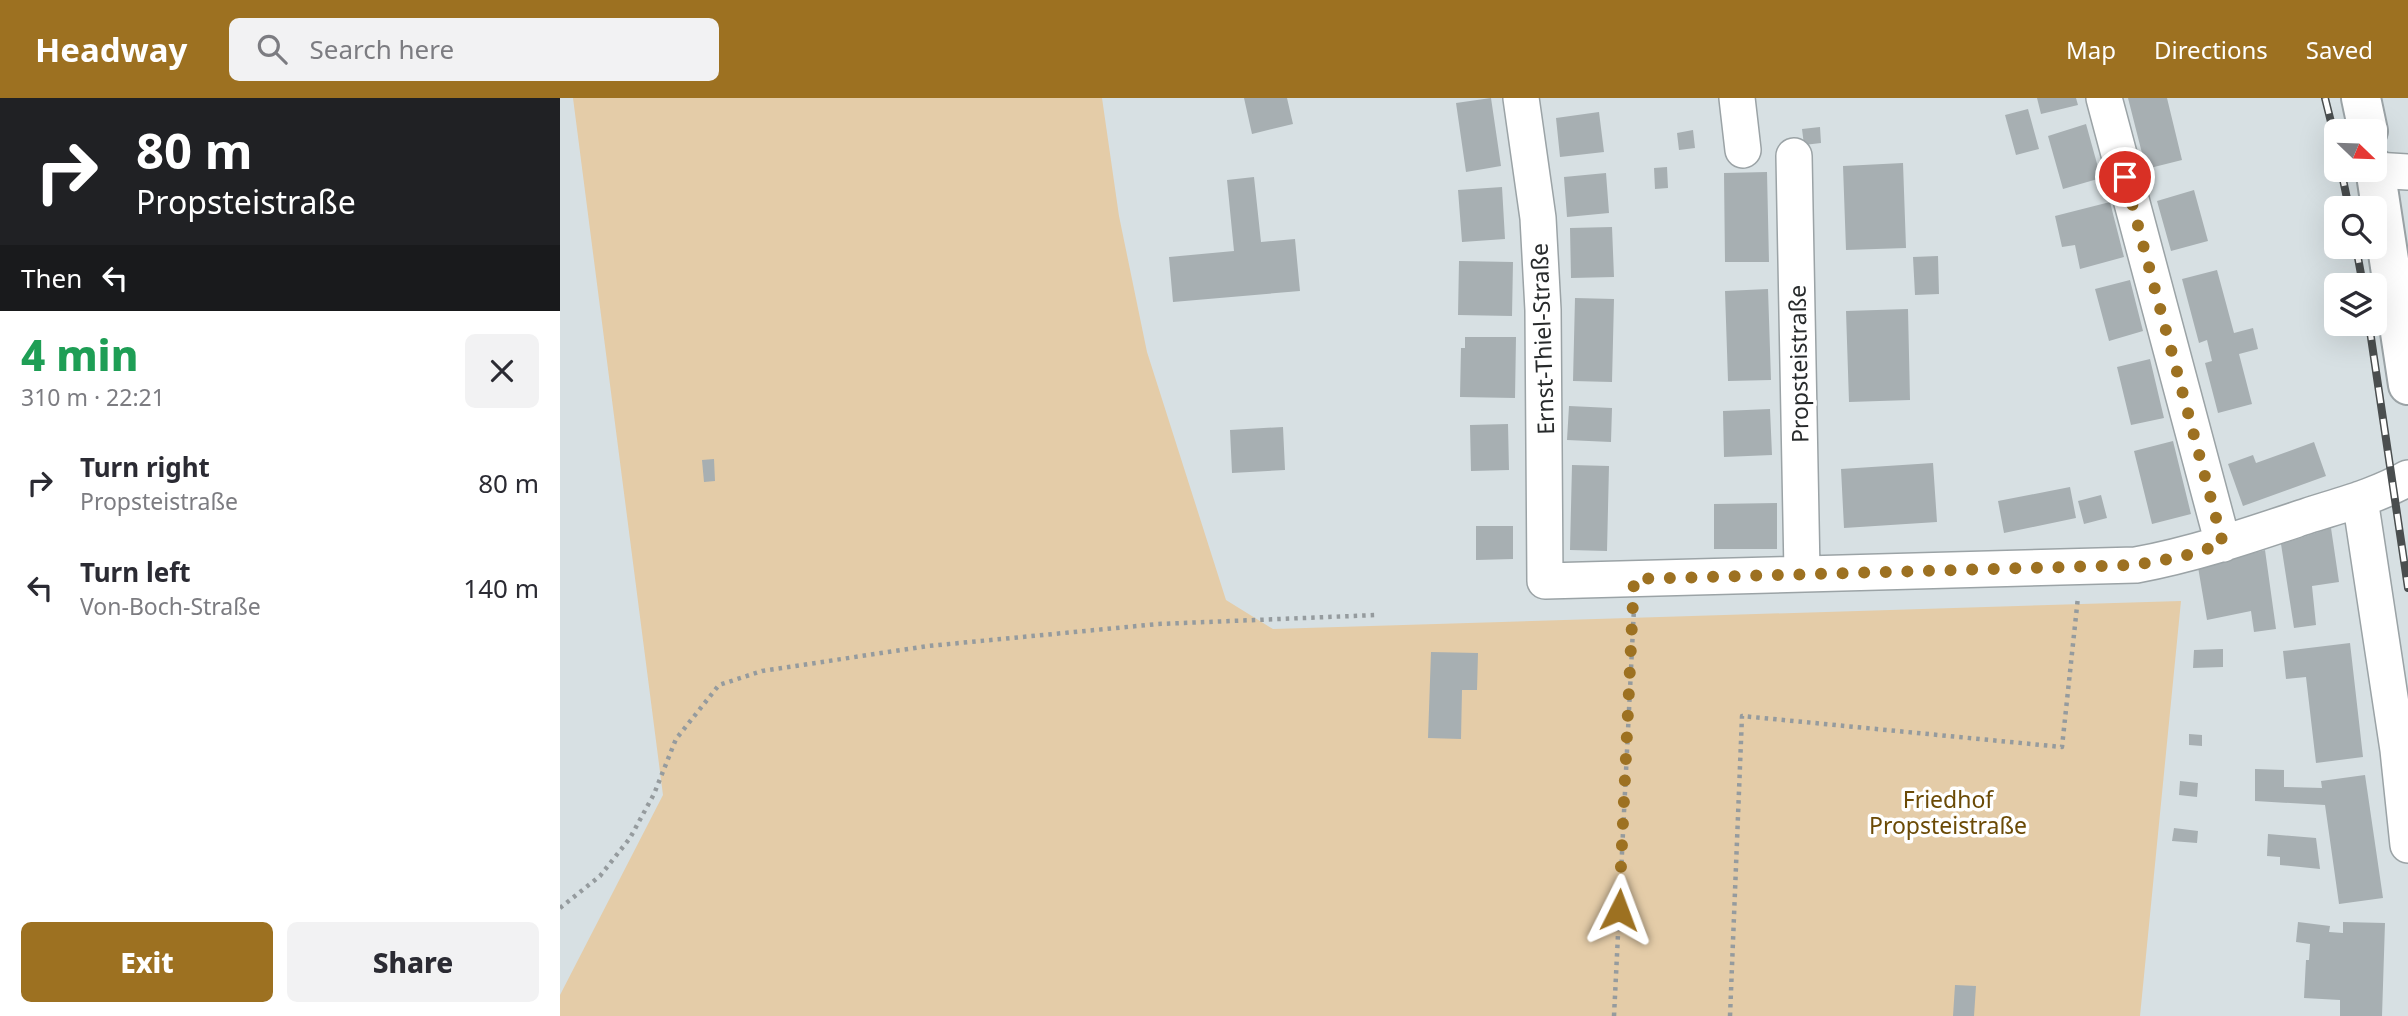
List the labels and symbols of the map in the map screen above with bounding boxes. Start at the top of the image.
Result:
north arrow [2324,119,2387,182]
pin [2095,147,2155,207]
street label: Ernst-Thiel-Straße [1523,243,1561,435]
street label: Propsteistraße [1781,285,1815,443]
park label: Friedhof Propsteistraße [1869,783,2027,841]
position arrow [1582,873,1656,947]

